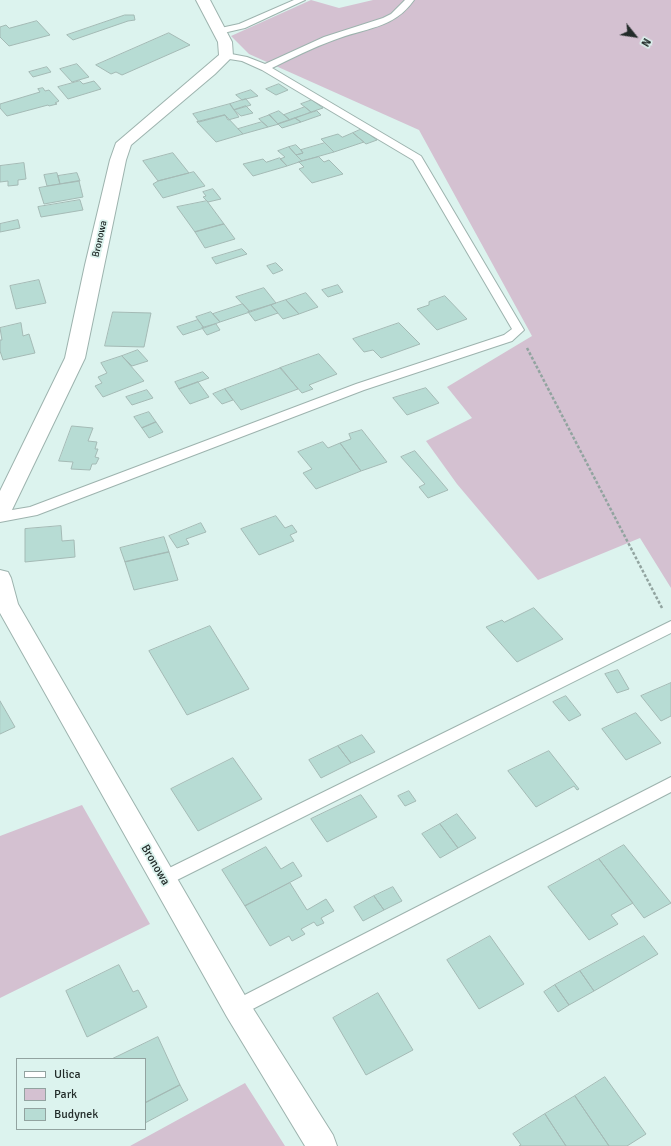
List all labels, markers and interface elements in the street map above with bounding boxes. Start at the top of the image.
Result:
north arrow [615,16,655,56]
text: N [638,36,653,49]
street label: Bronowa [90,219,110,259]
street label: Bronowa [138,842,172,888]
legend [16,1058,146,1130]
text: Ulica [54,1067,81,1082]
text: Park [54,1087,77,1102]
text: Budynek [54,1107,98,1122]

